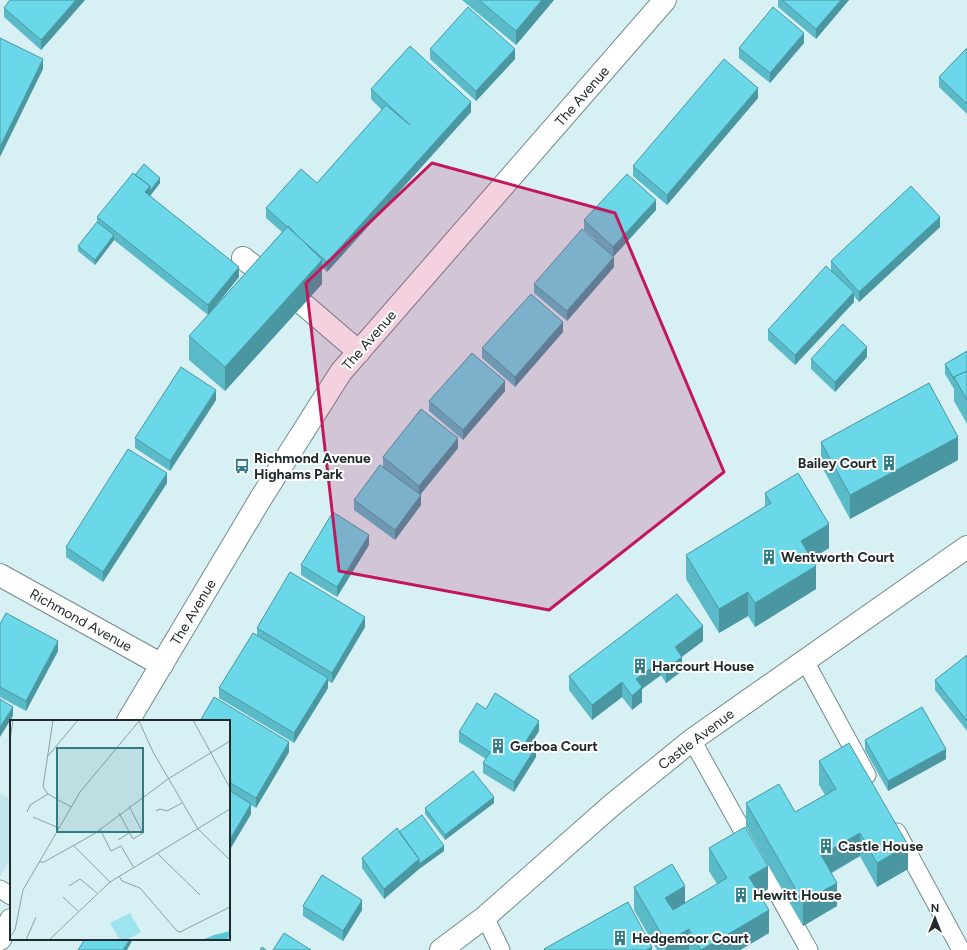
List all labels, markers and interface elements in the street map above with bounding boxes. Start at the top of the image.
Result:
street label: The Avenue [552,63,613,130]
street label: The Avenue [339,307,400,374]
place label: Richmond Avenue Highams Park [254,450,371,483]
building icon: Bailey Court [880,454,898,472]
place label: Bailey Court [798,455,877,472]
bus stop icon: Richmond Avenue Highams Park [233,457,251,475]
building icon: Wentworth Court [760,548,778,566]
place label: Wentworth Court [781,549,895,566]
street label: The Avenue [167,576,220,648]
street label: Richmond Avenue [27,585,135,656]
building icon: Harcourt House [631,657,649,675]
place label: Harcourt House [652,658,754,675]
street label: Castle Avenue [655,705,738,773]
inset map [10,720,230,940]
building icon: Gerboa Court [489,737,507,755]
place label: Gerboa Court [510,738,598,755]
building icon: Castle House [817,837,835,855]
place label: Castle House [838,838,923,855]
building icon: Hewitt House [732,886,750,904]
place label: Hewitt House [753,887,842,904]
north arrow [915,898,955,938]
text: N [931,902,939,915]
building icon: Hedgemoor Court [611,929,629,947]
place label: Hedgemoor Court [632,930,749,947]

